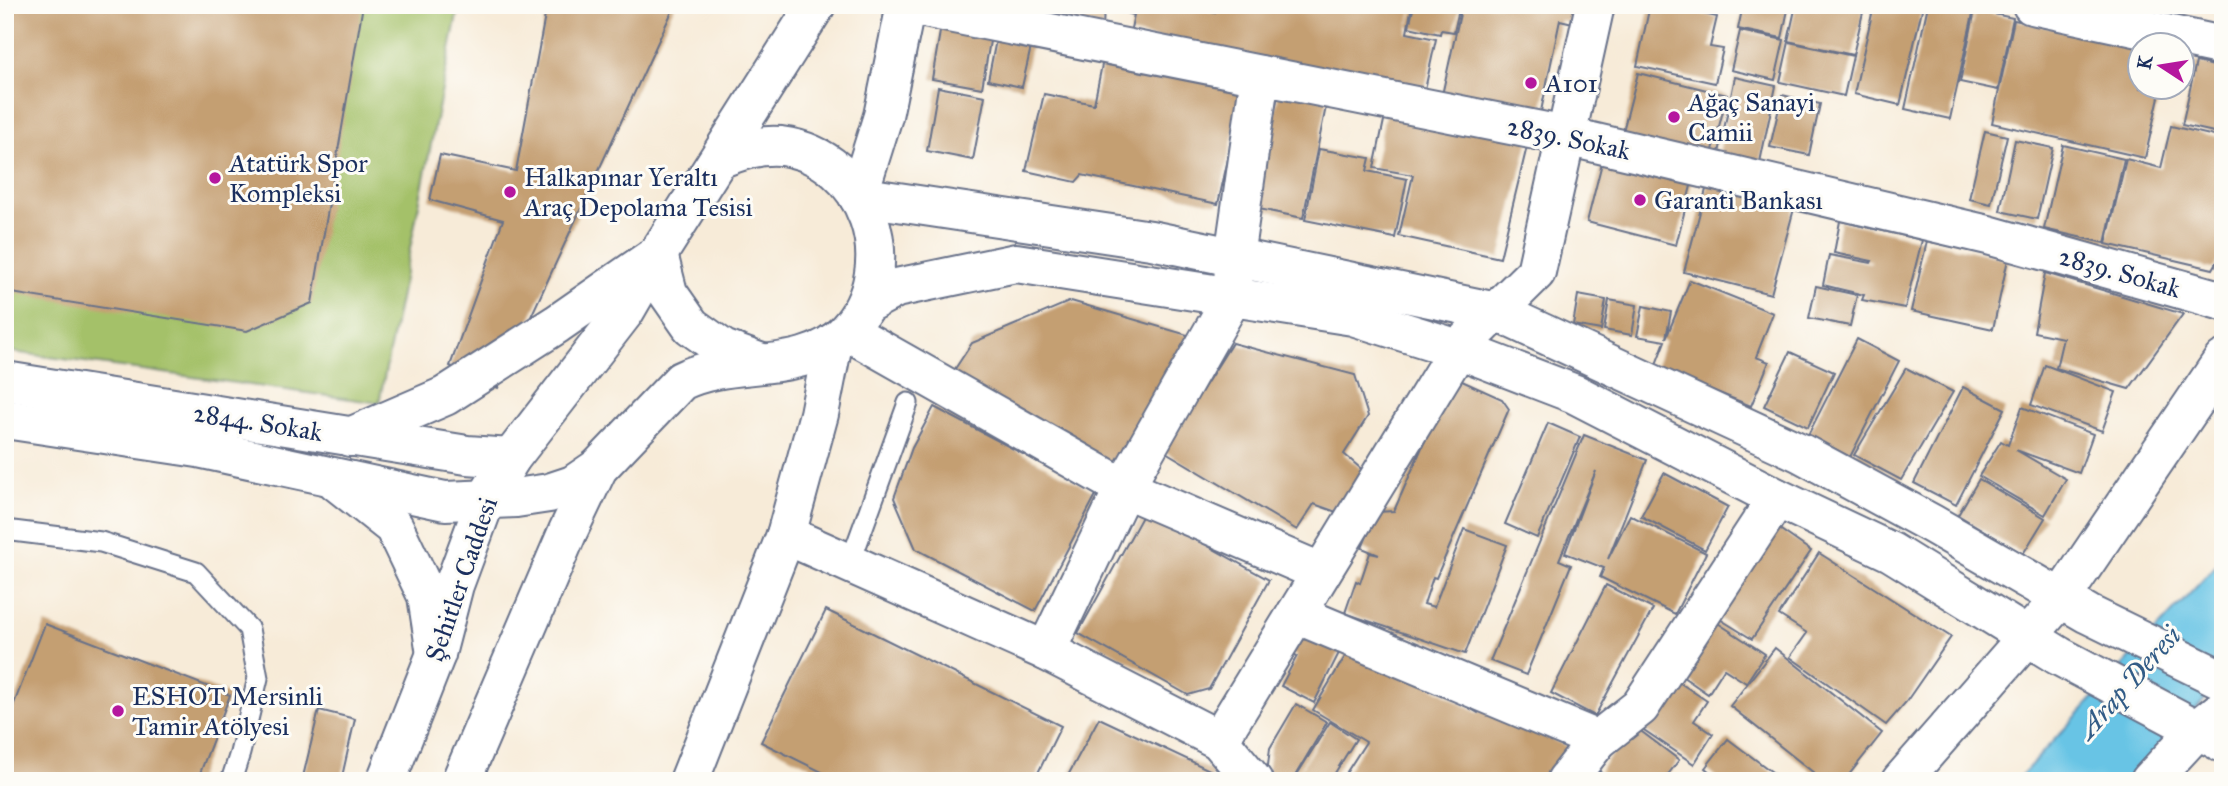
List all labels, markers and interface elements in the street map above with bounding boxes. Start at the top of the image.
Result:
north arrow [2126,32,2196,102]
text: K [2132,52,2158,72]
place label: A101 [1544,67,1598,99]
marker: A101 [1523,75,1539,91]
place label: Ağaç Sanayi Camii [1687,86,1815,148]
street label: 2839. Sokak [1504,109,1634,167]
marker: Ağaç Sanayi Camii [1666,109,1682,125]
place label: Atatürk Spor Kompleksi [228,147,368,209]
place label: Halkapınar Yeraltı Araç Depolama Tesisi [523,161,753,223]
marker: Atatürk Spor Kompleksi [207,170,223,186]
marker: Halkapınar Yeraltı Araç Depolama Tesisi [502,184,518,200]
place label: Garanti Bankası [1654,184,1823,216]
marker: Garanti Bankası [1632,192,1648,208]
street label: 2839. Sokak [2055,239,2185,305]
street label: 2844. Sokak [191,396,326,448]
street label: Şehitler Caddesi [418,493,504,665]
water label: Arap Deresi [2067,618,2189,748]
place label: ESHOT Mersinli Tamir Atölyesi [132,680,323,742]
marker: ESHOT Mersinli Tamir Atölyesi [110,703,126,719]

